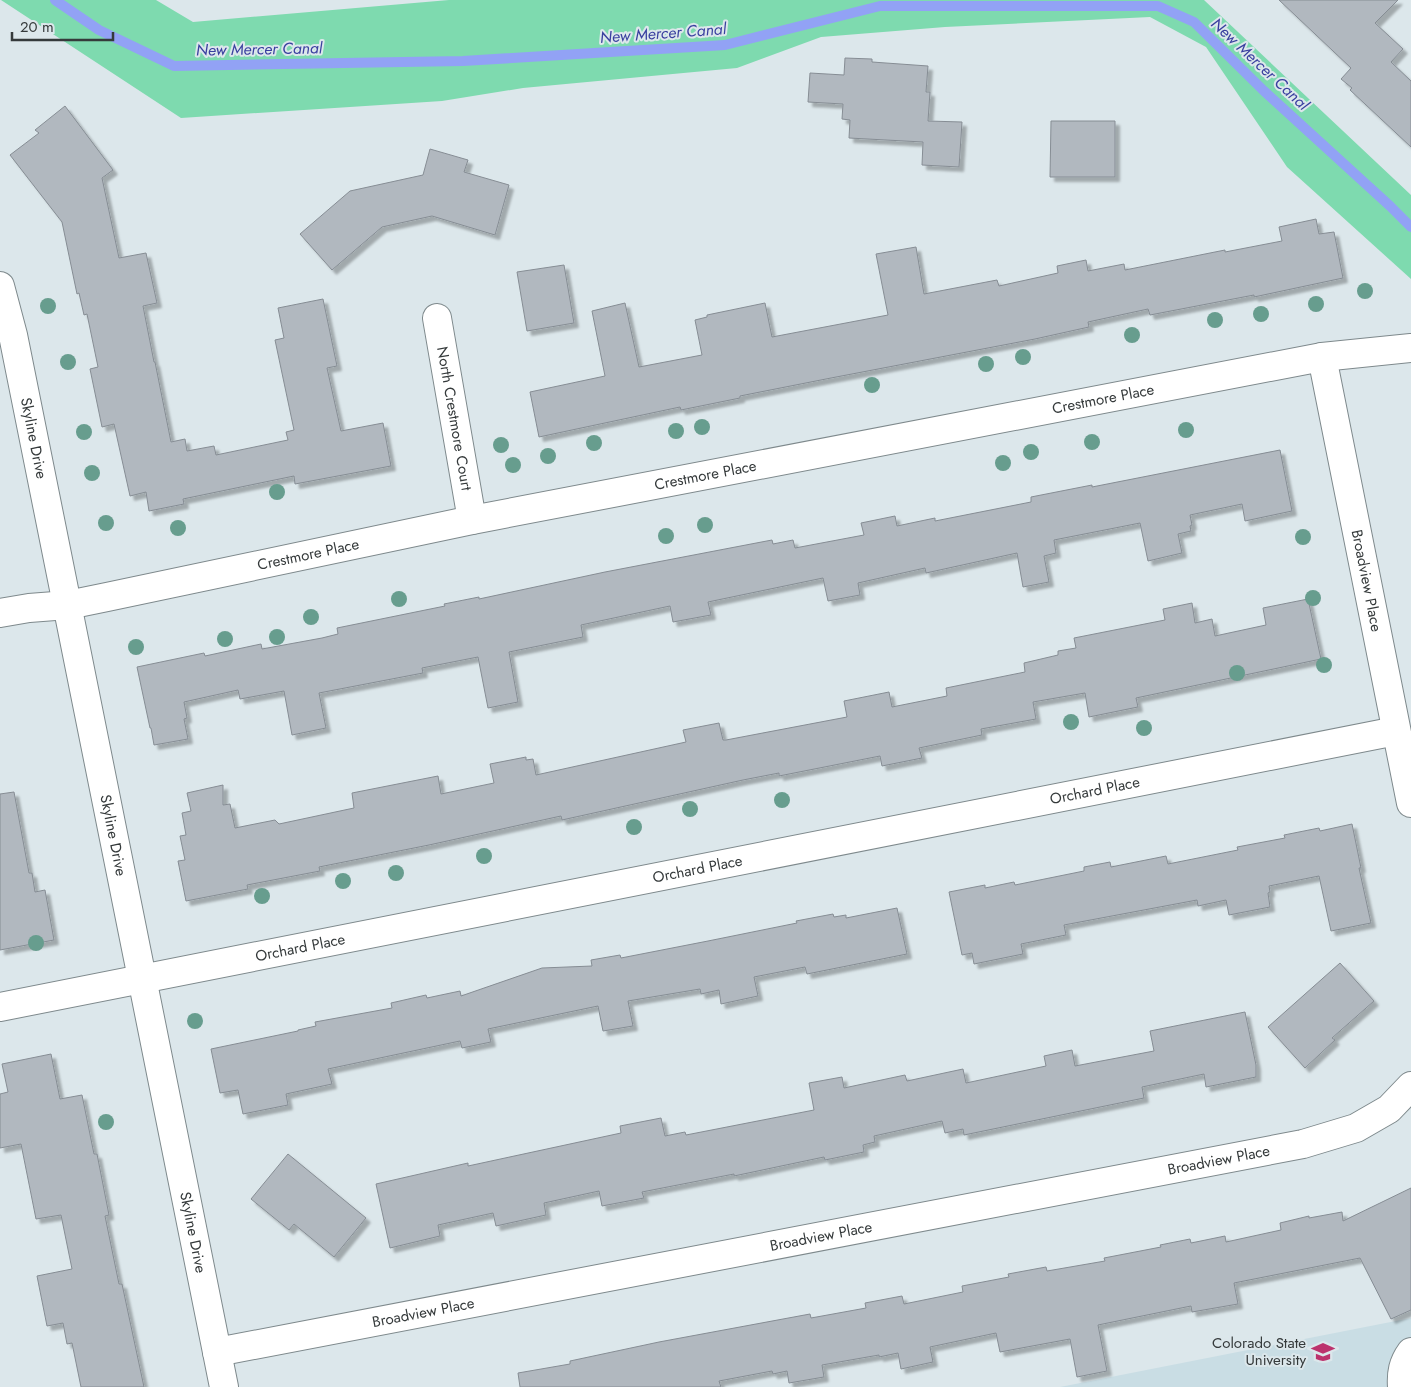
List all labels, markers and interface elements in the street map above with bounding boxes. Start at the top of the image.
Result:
scale bar [12,10,114,42]
water label: New Mercer Canal [1206,12,1315,117]
text: 20 m [20,16,54,38]
water label: New Mercer Canal [599,17,728,49]
water label: New Mercer Canal [196,36,324,62]
street label: North Crestmore Court [431,345,478,493]
street label: Crestmore Place [1050,378,1156,420]
street label: Skyline Drive [15,396,53,481]
street label: Crestmore Place [652,455,759,496]
street label: Broadview Place [1346,528,1388,634]
street label: Crestmore Place [255,533,361,576]
street label: Orchard Place [1048,771,1142,810]
street label: Skyline Drive [94,793,132,878]
street label: Orchard Place [651,849,745,889]
street label: Orchard Place [253,928,347,967]
street label: Broadview Place [1166,1140,1272,1181]
street label: Skyline Drive [174,1190,212,1275]
street label: Broadview Place [768,1216,874,1257]
street label: Broadview Place [370,1292,477,1333]
place label: Colorado State University [1212,1332,1306,1371]
school or university icon: Colorado State University [1310,1339,1336,1365]

